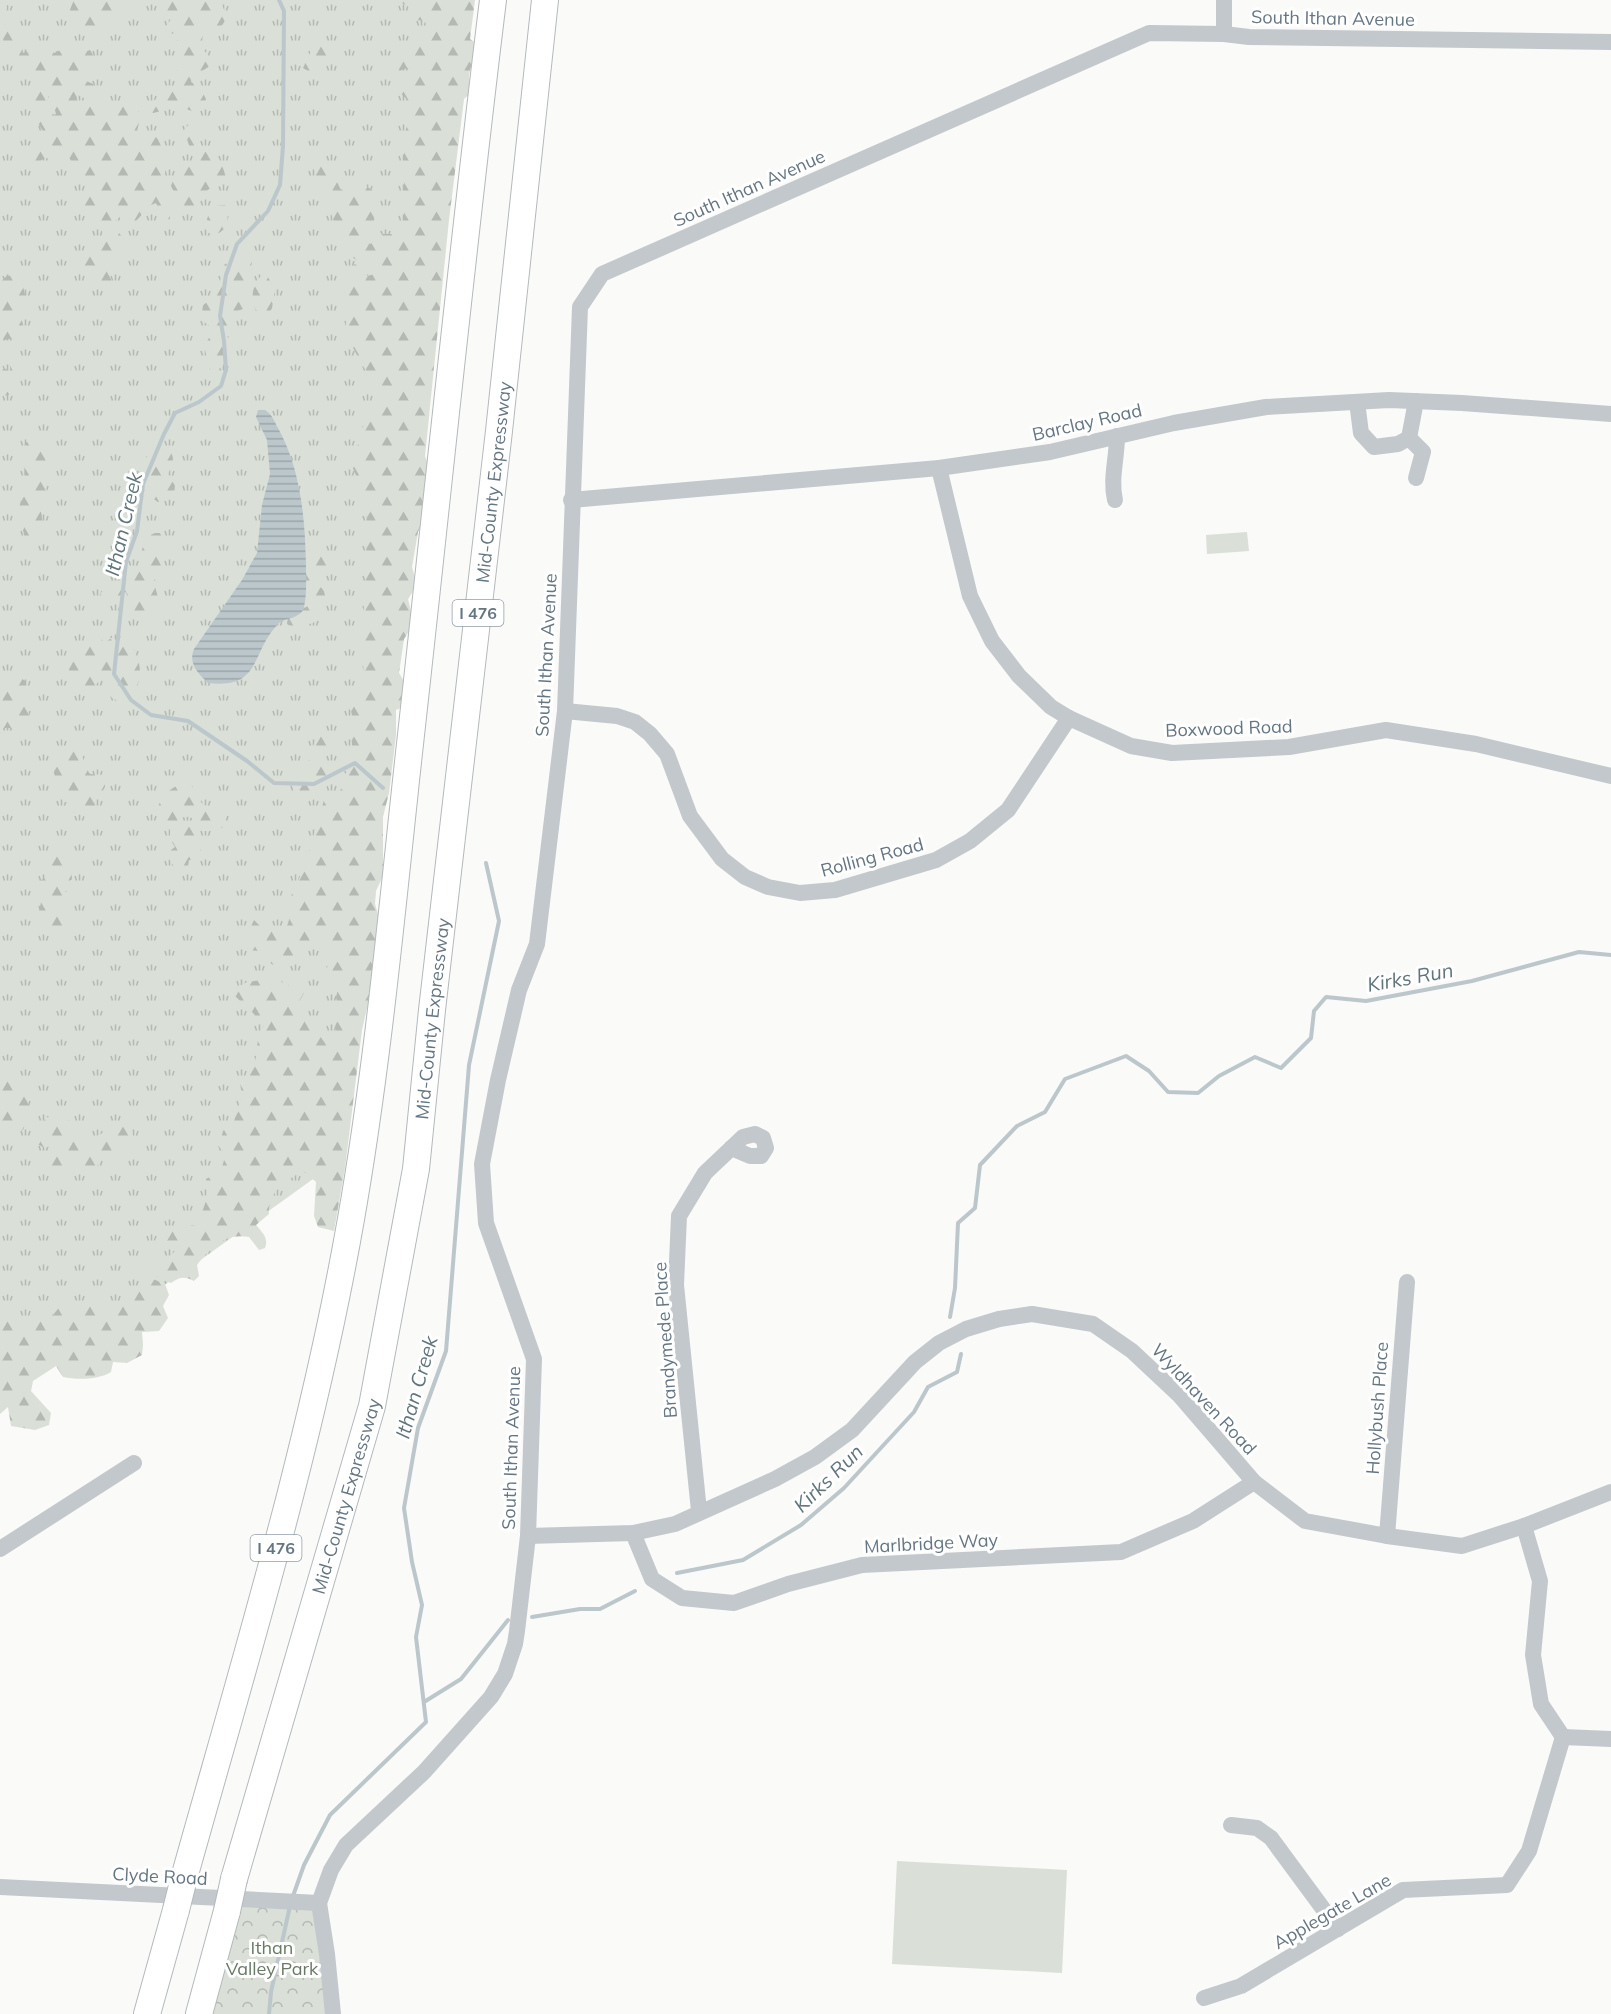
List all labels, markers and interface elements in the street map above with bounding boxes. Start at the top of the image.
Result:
street label: South Ithan Avenue [1251,5,1415,31]
street label: South Ithan Avenue [670,144,828,232]
street label: Mid-County Expressway [470,380,516,584]
street label: Barclay Road [1030,398,1144,446]
water label: Ithan Creek [99,469,147,578]
street label: South Ithan Avenue [530,573,562,737]
road number: I 476 [452,600,504,626]
street label: Boxwood Road [1165,714,1293,742]
street label: Rolling Road [818,832,926,882]
street label: Mid-County Expressway [410,916,454,1120]
water label: Kirks Run [1365,957,1455,997]
street label: Brandymede Place [648,1261,682,1419]
water label: Ithan Creek [389,1332,443,1441]
street label: Wyldhaven Road [1146,1338,1262,1460]
street label: Hollybush Place [1361,1341,1393,1475]
street label: South Ithan Avenue [497,1366,525,1530]
street label: Mid-County Expressway [306,1396,385,1596]
water label: Kirks Run [788,1439,868,1517]
street label: Marlbridge Way [863,1528,999,1558]
road number: I 476 [250,1535,302,1561]
street label: Clyde Road [112,1862,208,1890]
street label: Applegate Lane [1269,1868,1395,1954]
park label: Ithan Valley Park [226,1936,319,1980]

